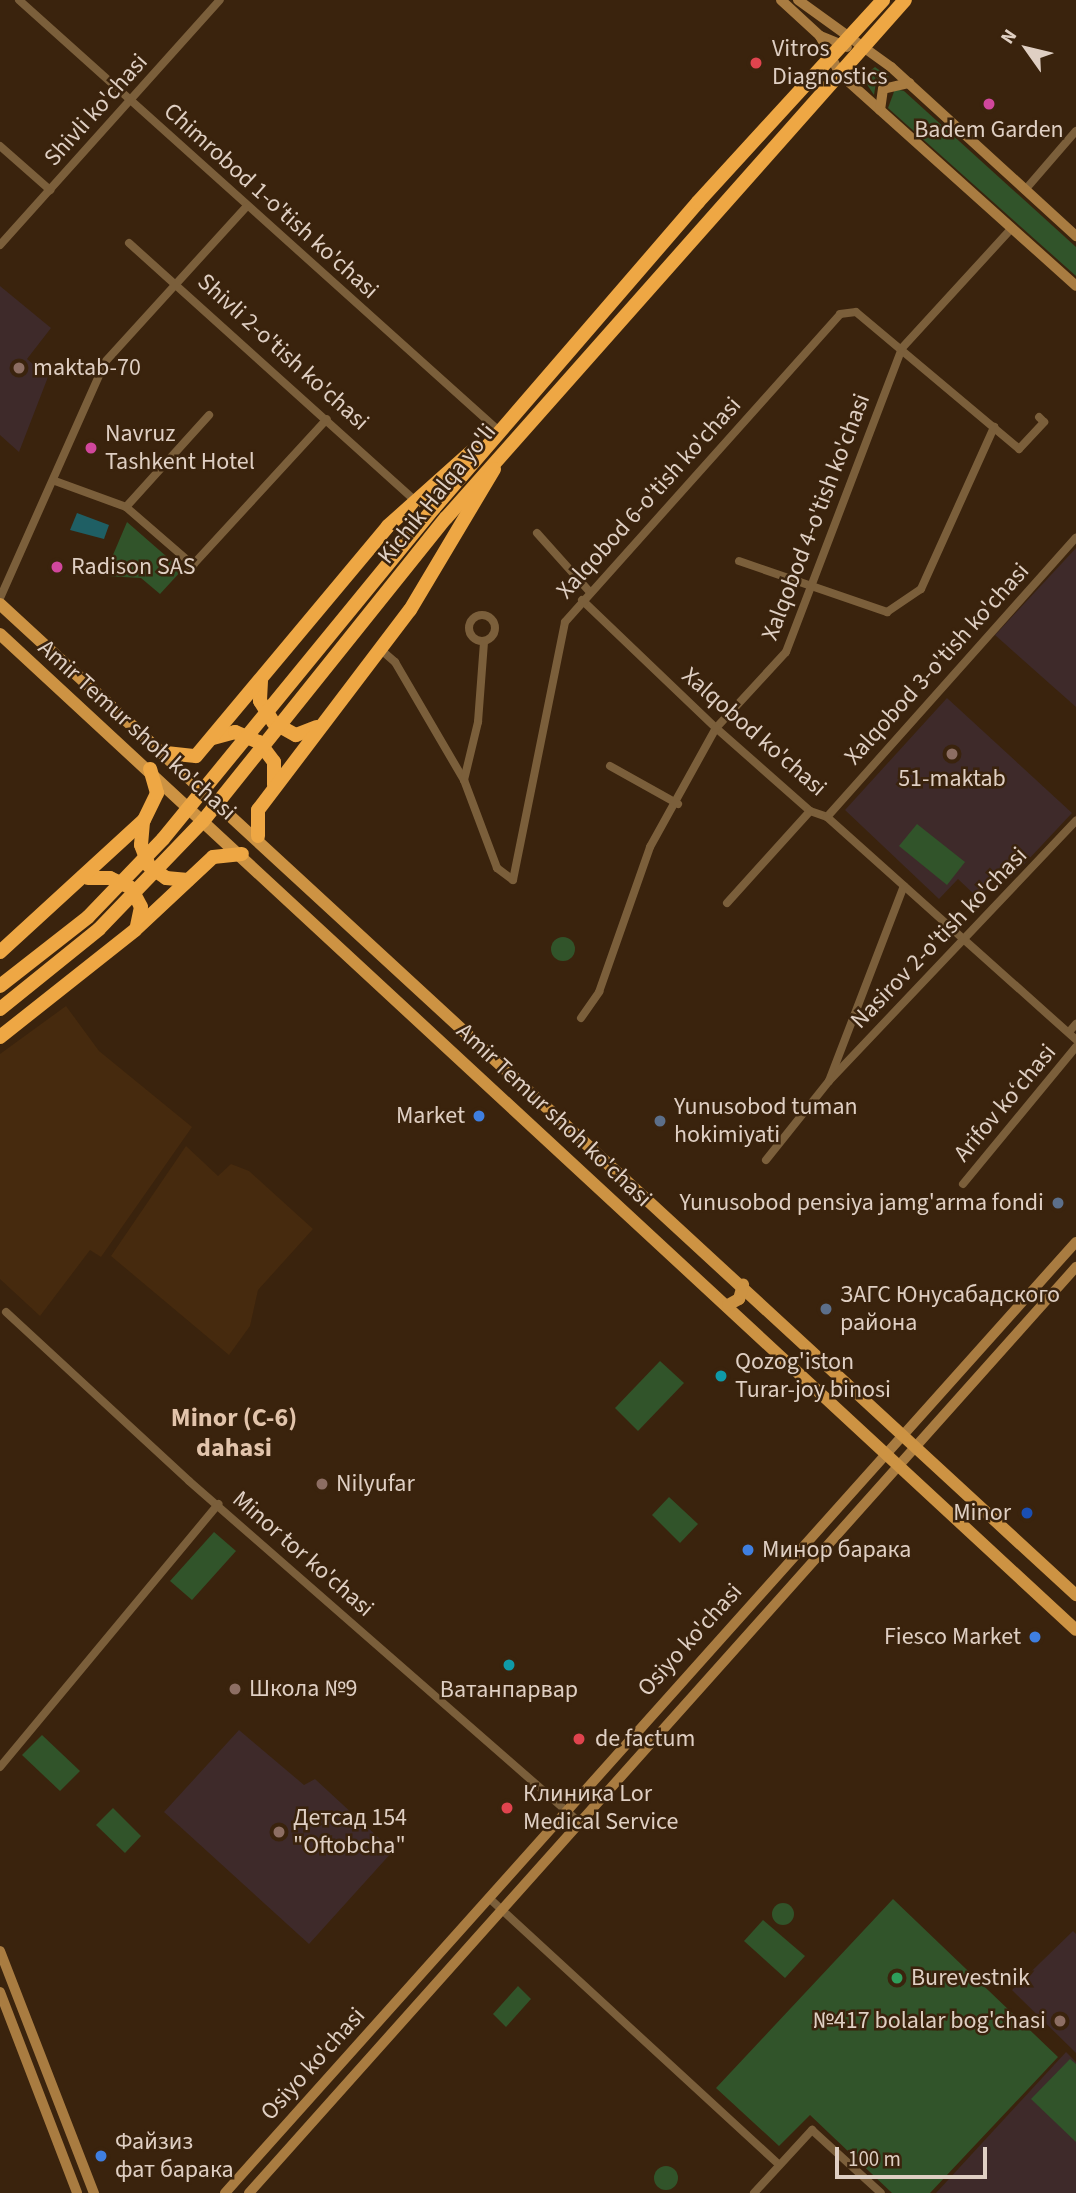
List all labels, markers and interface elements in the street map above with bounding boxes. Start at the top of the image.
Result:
north arrow [992,14,1062,84]
text: N [994,24,1024,50]
place label: Vitros Diagnostics [772,35,888,91]
street label: Shivli ko'chasi [38,48,154,172]
marker: Vitros Diagnostics [746,53,766,73]
marker: Badem Garden [981,96,997,112]
street label: Chimrobod 1-o'tish ko'chasi [158,97,384,305]
place label: Badem Garden [914,116,1064,144]
street label: Shivli 2-o'tish ko'chasi [191,268,375,436]
place label: maktab-70 [33,354,141,382]
marker: maktab-70 [11,360,27,376]
street label: Xalqobod 4-o'tish ko'chasi [756,390,876,644]
street label: Xalqobod 6-o'tish ko'chasi [551,391,747,605]
street label: Kichik Halqa yo'li [372,418,502,570]
place label: Navruz Tashkent Hotel [105,420,255,476]
marker: Navruz Tashkent Hotel [83,440,99,456]
place label: Radison SAS [71,553,196,581]
street label: Xalqobod 3-o'tish ko'chasi [839,557,1035,771]
marker: Radison SAS [49,559,65,575]
street label: Amir Temur shoh ko'chasi [32,634,242,826]
street label: Xalqobod ko'chasi [676,661,832,803]
marker: 51-maktab [944,746,960,762]
place label: 51-maktab [898,765,1006,793]
street label: Nasirov 2-o'tish ko'chasi [845,841,1033,1035]
street label: Amir Temur shoh ko'chasi [450,1017,658,1213]
street label: Arifov ko‘chasi [948,1038,1062,1168]
place label: Yunusobod tuman hokimiyati [674,1093,858,1149]
place label: Market [396,1102,465,1130]
marker: Market [471,1108,487,1124]
marker: Yunusobod tuman hokimiyati [652,1113,668,1129]
place label: Yunusobod pensiya jamg'arma fondi [679,1189,1044,1217]
marker: Yunusobod pensiya jamg'arma fondi [1050,1195,1066,1211]
place label: ЗАГС Юнусабадского района [840,1281,1060,1337]
marker: ЗАГС Юнусабадского района [818,1301,834,1317]
place label: Qozog'iston Turar-joy binosi [735,1348,891,1404]
marker: Qozog'iston Turar-joy binosi [713,1368,729,1384]
district label: Minor (C-6) dahasi [171,1402,297,1464]
place label: Nilyufar [336,1470,415,1498]
marker: Nilyufar [314,1476,330,1492]
street label: Minor tor ko'chasi [227,1485,379,1623]
place label: Minor [953,1499,1011,1527]
marker: Minor [1017,1503,1037,1523]
place label: Минор барака [762,1536,911,1564]
marker: Минор барака [740,1542,756,1558]
street label: Osiyo ko'chasi [632,1578,748,1702]
place label: Fiesco Market [884,1623,1021,1651]
marker: Fiesco Market [1027,1629,1043,1645]
marker: Ватанпарвар [501,1657,517,1673]
place label: Школа №9 [249,1675,358,1703]
place label: Ватанпарвар [440,1676,578,1704]
marker: Школа №9 [227,1681,243,1697]
place label: de factum [595,1725,695,1753]
marker: de factum [569,1729,589,1749]
place label: Клиника Lor Medical Service [523,1780,678,1836]
marker: Клиника Lor Medical Service [497,1798,517,1818]
place label: Детсад 154 "Oftobcha" [293,1804,407,1860]
marker: Детсад 154 "Oftobcha" [271,1824,287,1840]
place label: Burevestnik [911,1964,1030,1992]
marker: Burevestnik [889,1970,905,1986]
street label: Osiyo ko'chasi [255,2002,371,2126]
place label: №417 bolalar bog'chasi [812,2007,1046,2035]
marker: №417 bolalar bog'chasi [1052,2013,1068,2029]
place label: Файзиз фат барака [115,2128,234,2184]
scale bar [838,2134,990,2178]
text: 100 m [848,2144,901,2174]
marker: Файзиз фат барака [93,2148,109,2164]

